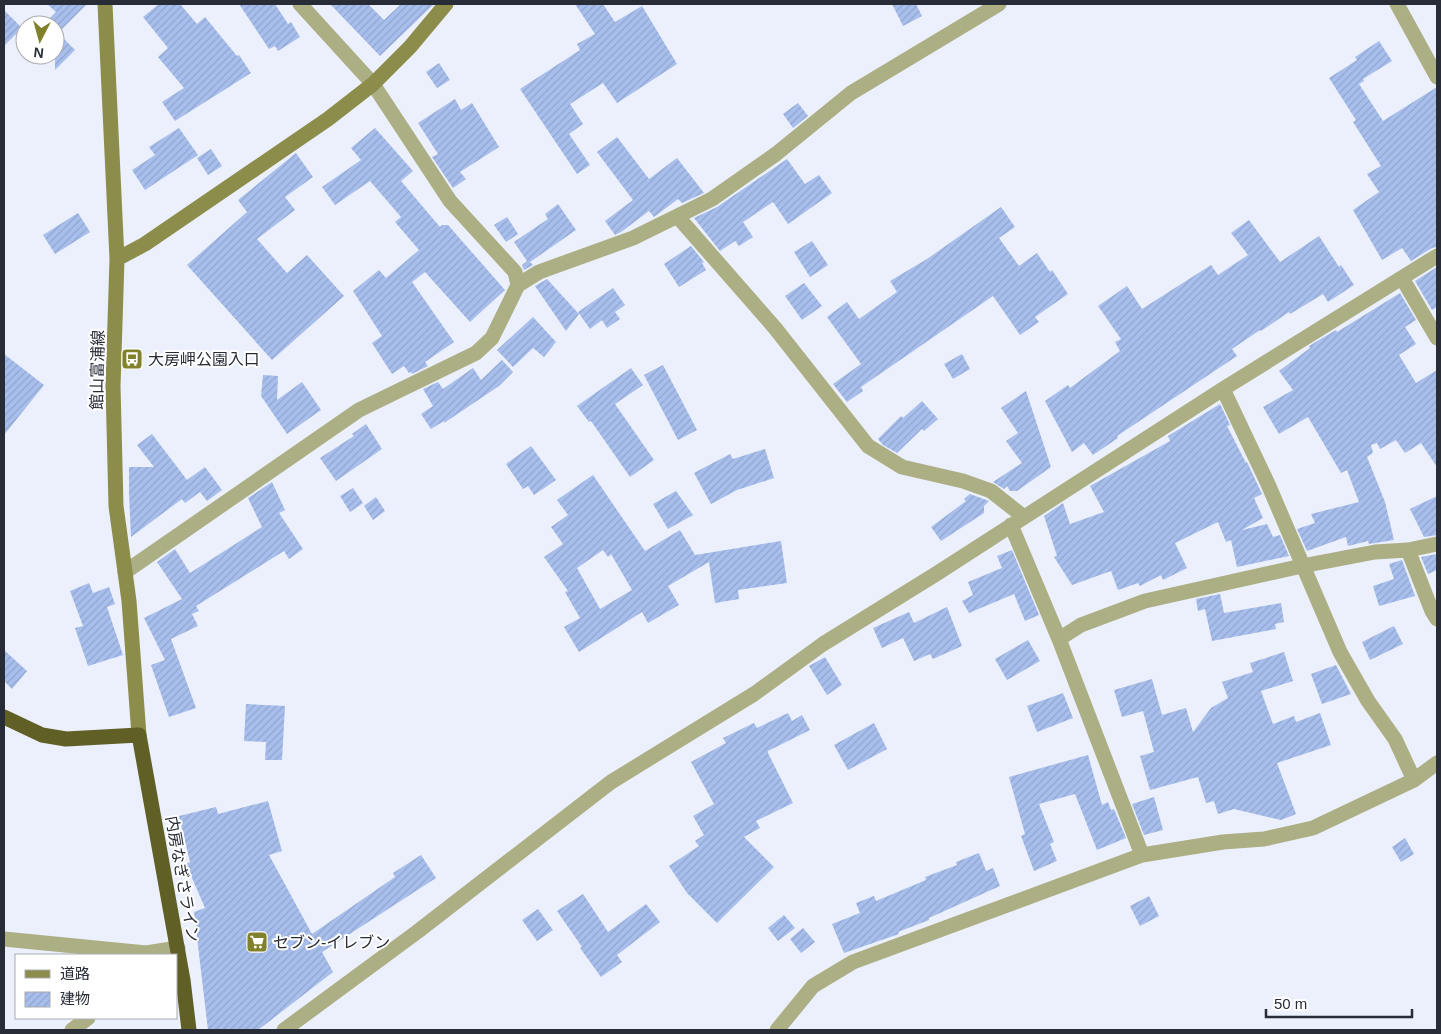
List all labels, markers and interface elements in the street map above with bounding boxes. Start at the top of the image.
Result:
north arrow [15,15,65,65]
text: N [33,44,45,61]
street label: 館山富浦線 [88,330,107,410]
bus stop icon: 大房岬公園入口 [120,347,144,371]
place label: 大房岬公園入口 [148,351,260,368]
street label: 内房なぎさライン [163,815,202,944]
supermarket icon: セブン-イレブン [245,930,269,954]
place label: セブン-イレブン [273,934,390,951]
legend [15,954,178,1019]
text: 道路 [60,965,90,982]
scale bar [1266,986,1412,1018]
text: 建物 [60,990,90,1007]
text: 50 m [1274,995,1307,1012]

